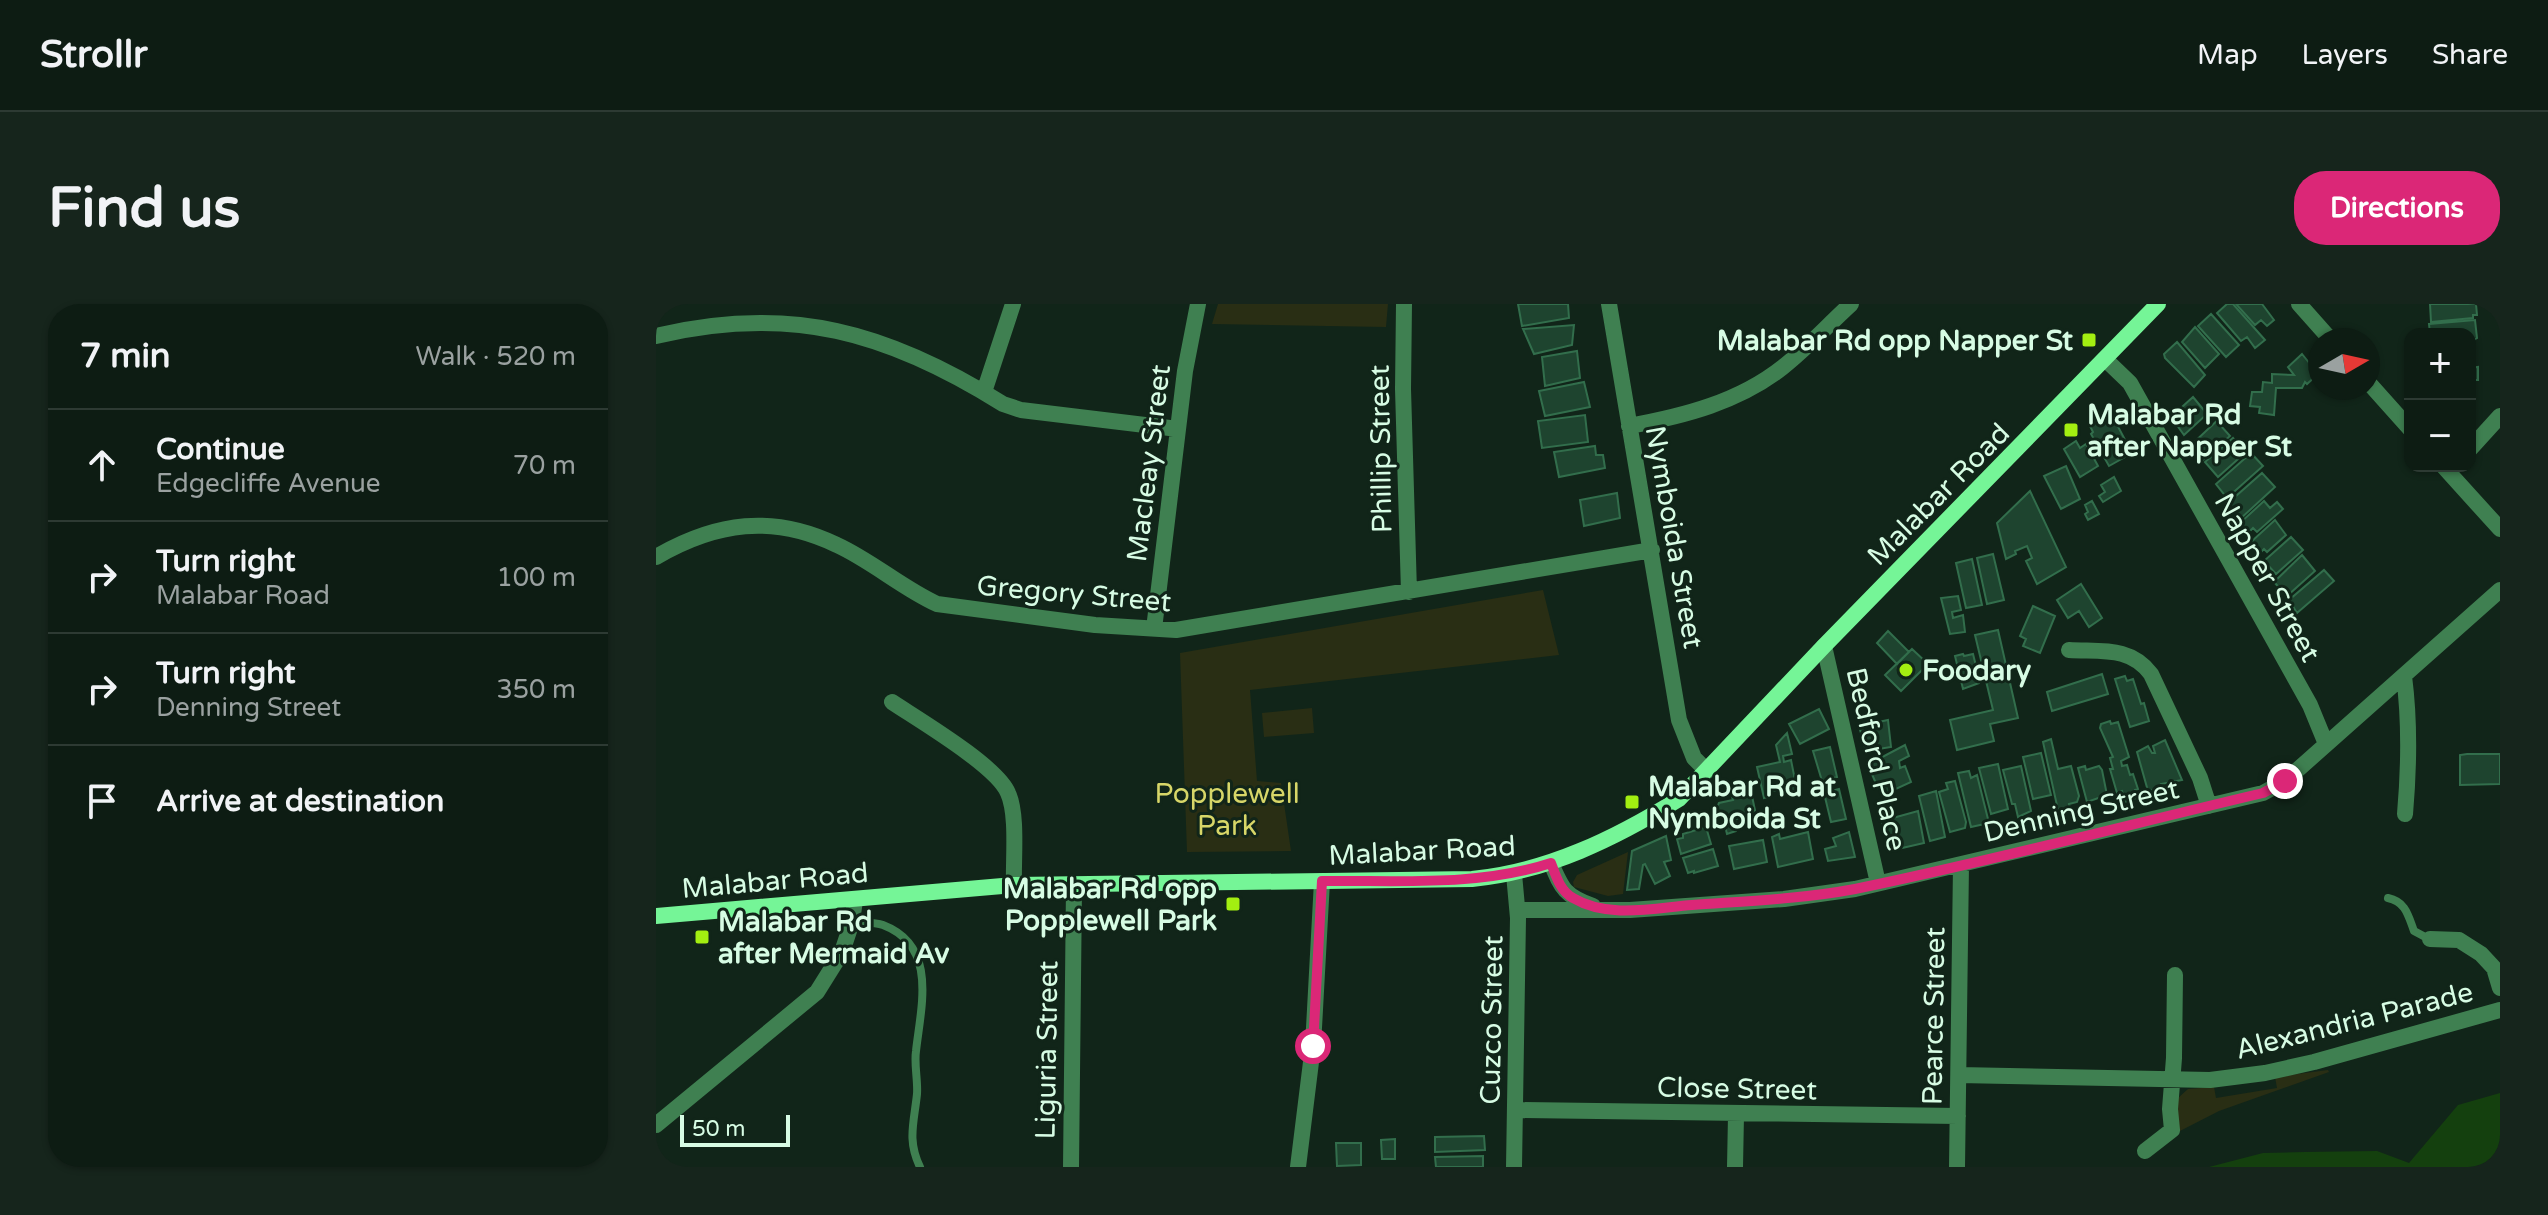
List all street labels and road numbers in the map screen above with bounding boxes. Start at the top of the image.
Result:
street label: Macleay Street [1120,362,1178,564]
street label: Phillip Street [1363,364,1399,534]
street label: Malabar Road [1860,416,2017,573]
street label: Nymboida Street [1638,423,1710,651]
street label: Napper Street [2207,487,2328,668]
street label: Gregory Street [975,569,1173,619]
street label: Bedford Place [1838,664,1914,854]
street label: Denning Street [1980,772,2183,850]
street label: Malabar Road [1328,829,1516,873]
street label: Malabar Road [680,856,870,906]
street label: Pearce Street [1915,926,1953,1105]
street label: Cuzco Street [1474,935,1510,1105]
street label: Liguria Street [1028,960,1066,1140]
street label: Alexandria Parade [2232,975,2476,1067]
street label: Close Street [1657,1071,1818,1107]

